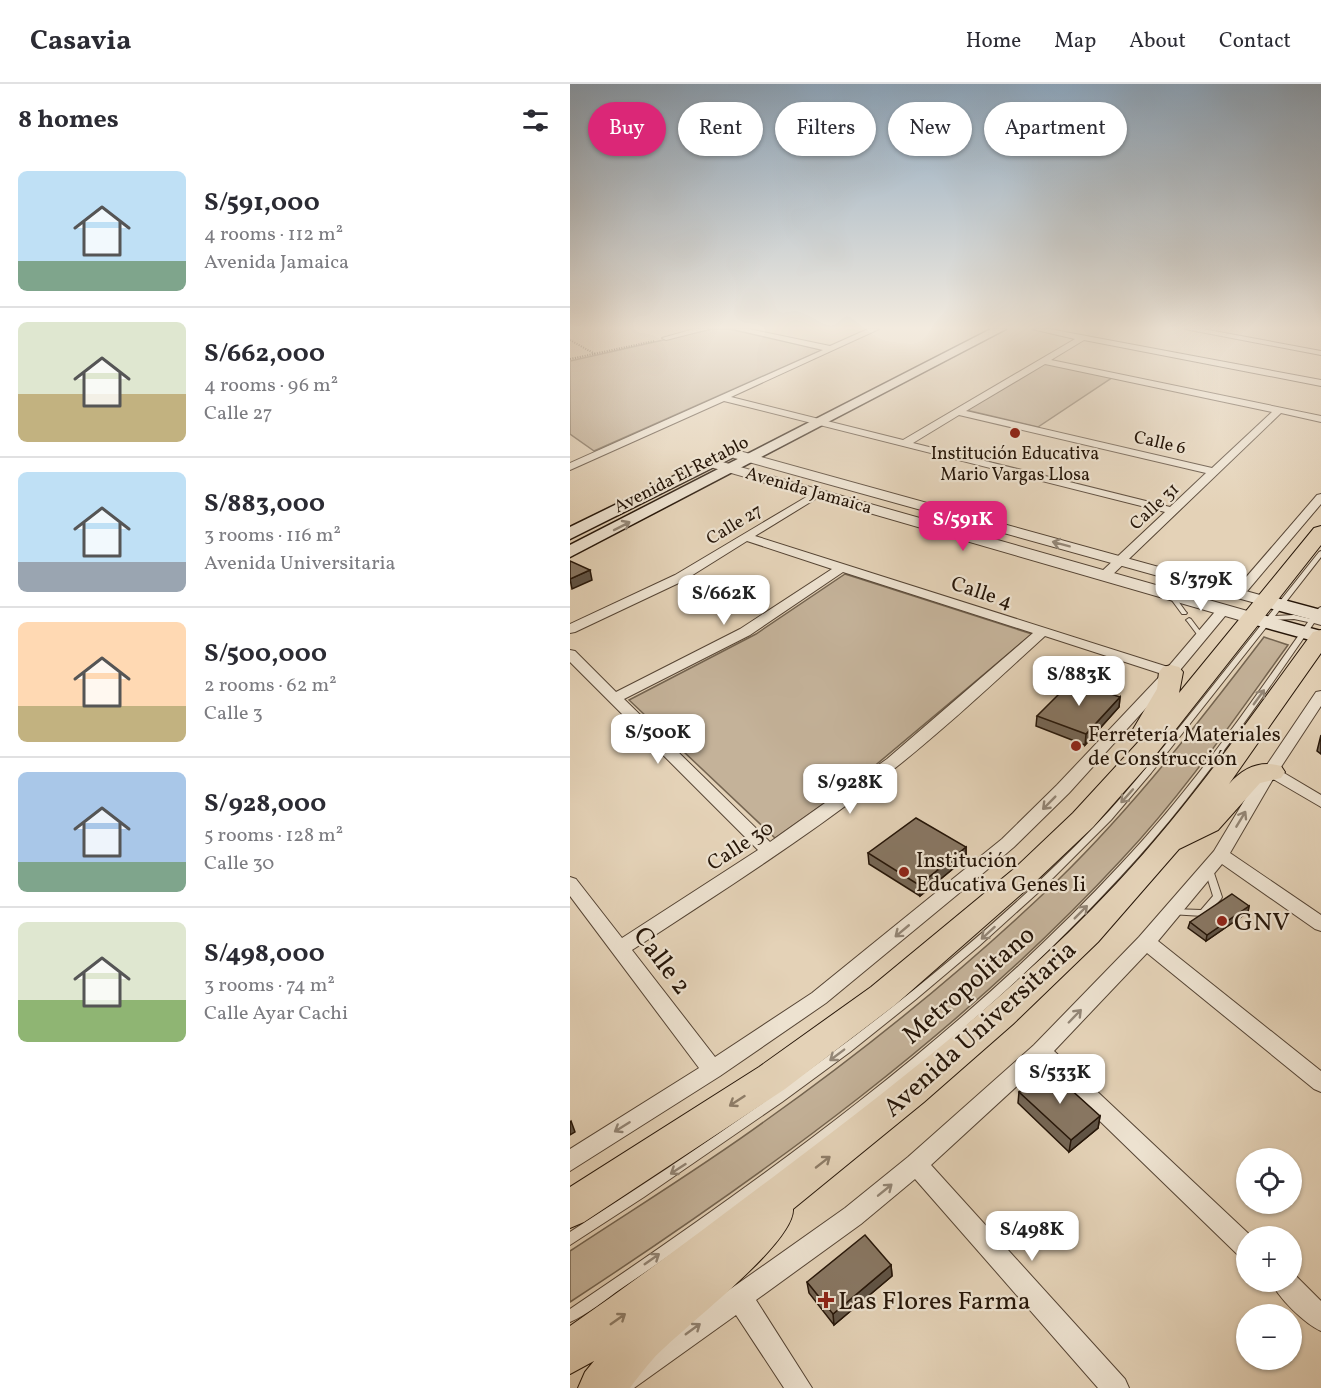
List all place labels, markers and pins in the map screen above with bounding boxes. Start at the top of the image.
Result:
marker: Institución Educativa Mario Vargas Llosa [1008,426,1022,440]
place label: Institución Educativa Mario Vargas Llosa [931,442,1099,488]
pin: S/591K [914,501,1012,552]
pin: S/379K [1152,561,1250,612]
pin: S/662K [675,575,773,626]
pin: S/883K [1030,656,1128,707]
pin: S/500K [609,714,707,765]
place label: Ferretería Materiales de Construcción [1088,721,1281,774]
marker: Ferretería Materiales de Construcción [1069,739,1083,753]
pin: S/928K [801,764,899,815]
place label: Institución Educativa Genes Ii [916,847,1086,900]
marker: Institución Educativa Genes Ii [897,865,911,879]
place label: GNV [1234,905,1290,941]
marker: GNV [1215,914,1229,928]
pin: S/533K [1011,1054,1109,1105]
pin: S/498K [983,1211,1081,1262]
place label: Las Flores Farma [838,1284,1031,1320]
marker: Las Flores Farma [819,1293,833,1307]

